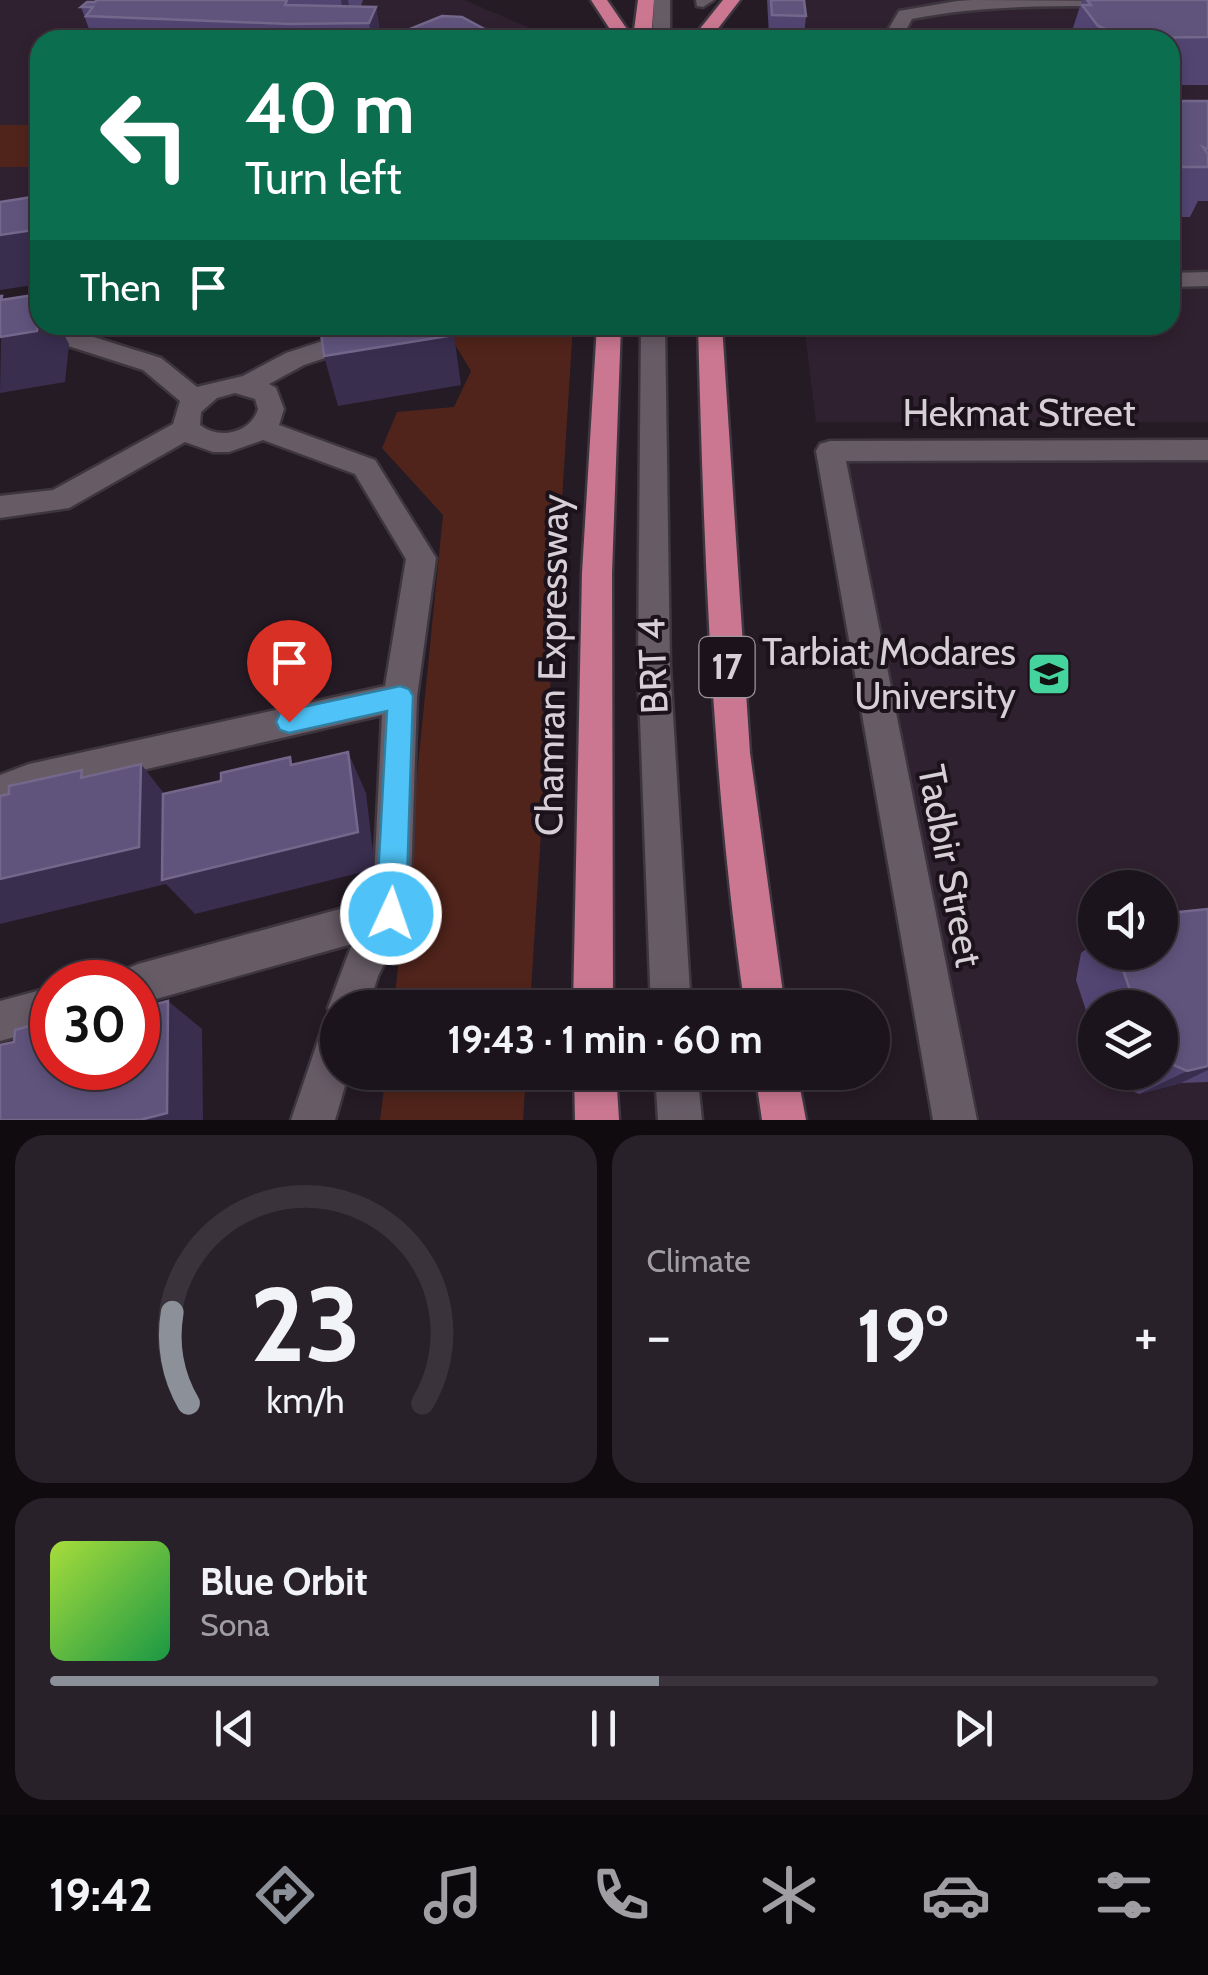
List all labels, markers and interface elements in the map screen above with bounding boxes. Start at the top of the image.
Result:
text: 40 m [245,65,414,151]
icon: left [80,70,210,200]
text: Turn left [245,151,402,205]
icon: arrive [181,260,236,315]
text: Then [80,264,161,311]
street label: Hekmat Street [903,389,1136,436]
street label: Chamran Expressway [525,494,578,836]
street label: BRT 4 [627,617,678,715]
pin [247,620,332,723]
place label: Tarbiat Modares University [762,628,1016,719]
icon: arrive [262,635,317,690]
road number: 17 [700,637,754,697]
school or university icon: Tarbiat Modares University [1026,651,1072,697]
street label: Tadbir Street [908,761,993,971]
position arrow [339,862,443,966]
map controls [1078,870,1178,1090]
button: sound [1078,870,1178,970]
speed limit sign: 30 [30,960,160,1090]
button: layers [1078,990,1178,1090]
text: 19:43 · 1 min · 60 m [447,1016,763,1063]
text: Climate [647,1241,751,1280]
text: 23 [250,1261,361,1387]
text: 19° [857,1290,948,1381]
text: − [647,1302,671,1369]
text: + [1134,1302,1158,1369]
text: km/h [267,1379,345,1422]
text: Blue Orbit [200,1558,368,1605]
text: Sona [200,1605,270,1644]
icon: previous [207,1701,262,1756]
icon: pause [576,1701,631,1756]
icon: next [946,1701,1001,1756]
icon: directions [250,1860,320,1930]
icon: music [418,1860,488,1930]
icon: phone [586,1860,656,1930]
icon: climate [754,1860,824,1930]
icon: car [921,1860,991,1930]
icon: filters [1089,1860,1159,1930]
text: 19:42 [49,1868,153,1922]

